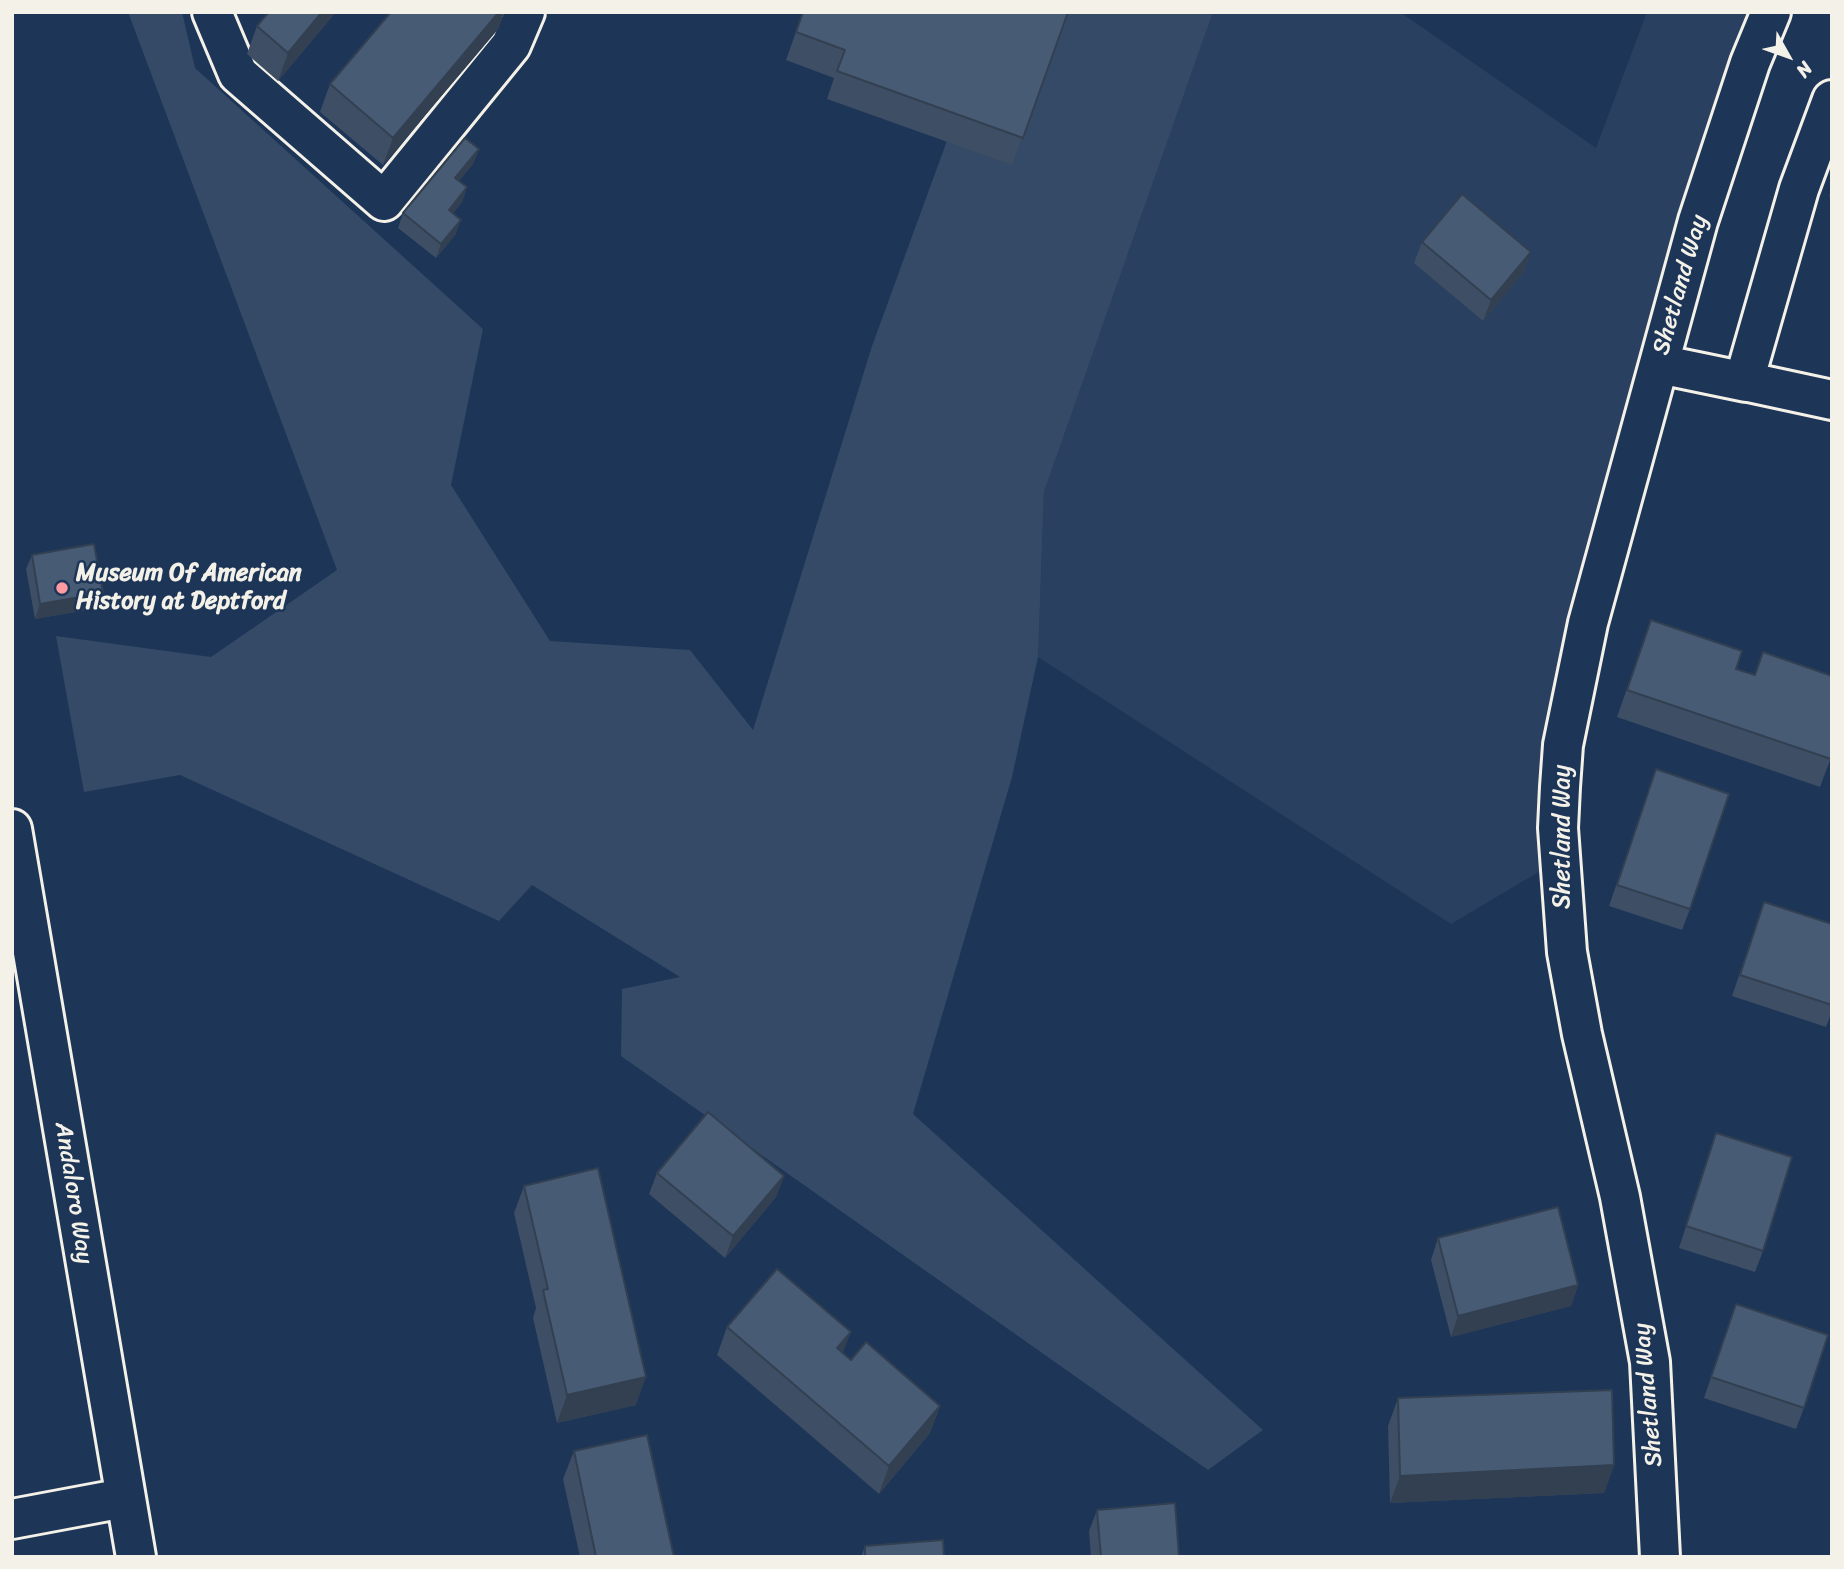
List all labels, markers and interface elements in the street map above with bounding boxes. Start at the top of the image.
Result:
north arrow [1753,21,1823,91]
text: N [1788,54,1821,85]
street label: Shetland Way [1647,212,1715,358]
place label: Museum Of American History at Deptford [76,560,302,616]
marker: Museum Of American History at Deptford [54,580,70,596]
street label: Shetland Way [1549,765,1577,909]
street label: Andaloro Way [48,1120,98,1266]
street label: Shetland Way [1628,1322,1670,1468]

